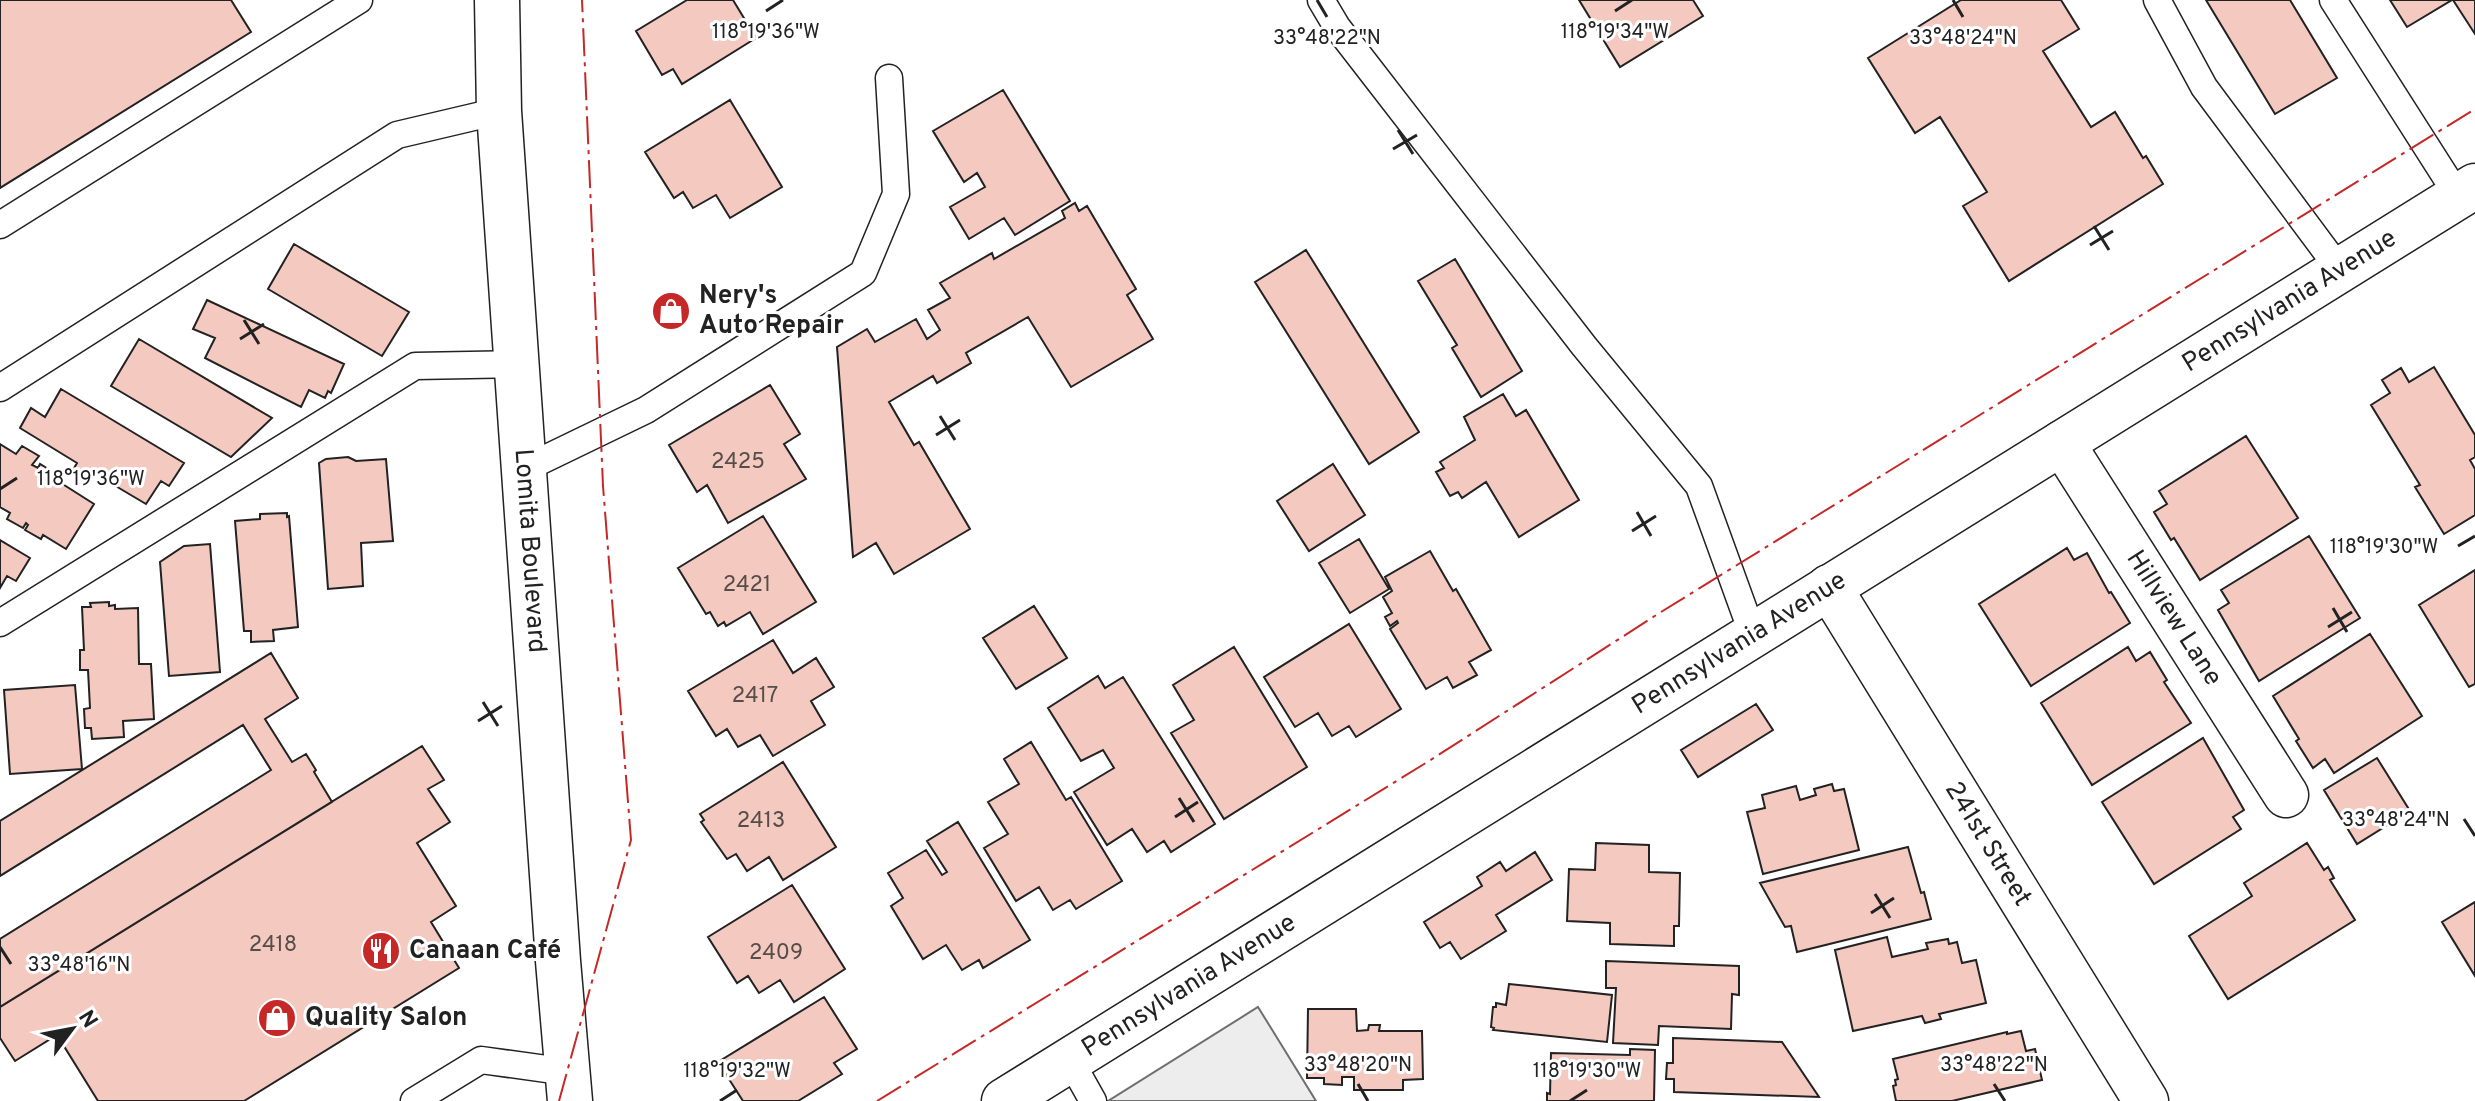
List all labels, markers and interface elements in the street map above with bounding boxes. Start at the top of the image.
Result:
text: 118°19'36"W [712,20,820,46]
text: 118°19'34"W [1561,20,1669,46]
text: 33°48'22"N [1273,26,1381,52]
text: 33°48'24"N [1909,26,2017,52]
street label: Pennsylvania Avenue [2176,222,2403,380]
place label: Nery's Auto Repair [699,280,844,343]
shop icon: Nery's Auto Repair [650,290,692,332]
street label: Lomita Boulevard [506,448,553,654]
house number: 2425 [711,449,765,476]
text: 118°19'36"W [37,467,145,493]
text: 118°19'30"W [2330,535,2438,561]
street label: Hillview Lane [2118,544,2229,692]
street label: Pennsylvania Avenue [1626,564,1853,723]
house number: 2421 [723,572,771,599]
house number: 2417 [732,683,778,710]
street label: 241st Street [1937,776,2038,913]
house number: 2413 [737,808,785,835]
text: 33°48'24"N [2342,808,2450,834]
street label: Pennsylvania Avenue [1076,907,1302,1065]
restaurant icon: Canaan Café [360,930,402,972]
house number: 2418 [249,932,297,959]
place label: Canaan Café [409,935,561,968]
house number: 2409 [749,940,803,967]
text: 33°48'16"N [28,953,130,979]
north arrow [32,989,112,1069]
shop icon: Quality Salon [256,997,298,1039]
place label: Quality Salon [305,1002,468,1035]
text: N [71,1006,102,1034]
text: 33°48'20"N [1304,1053,1412,1079]
text: 33°48'22"N [1940,1053,2048,1079]
text: 118°19'32"W [683,1059,791,1085]
text: 118°19'30"W [1533,1059,1641,1085]

